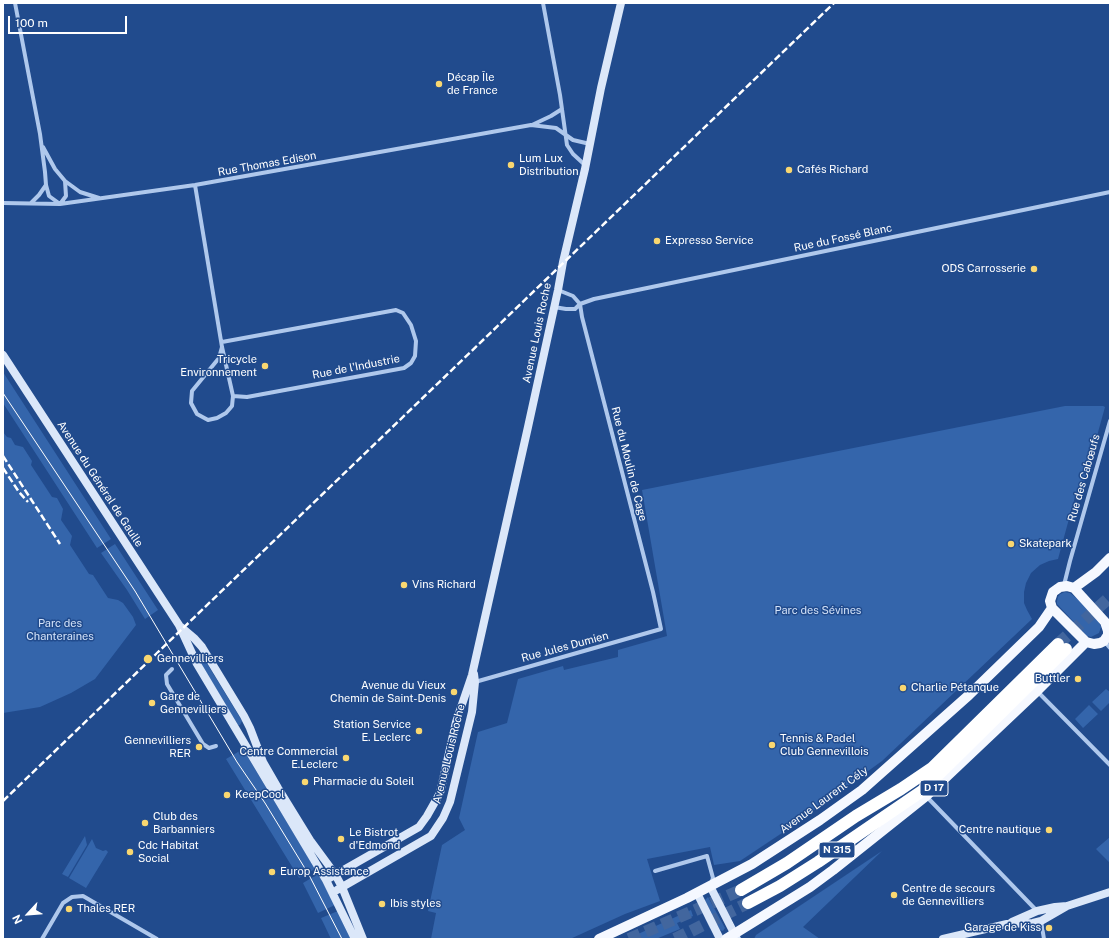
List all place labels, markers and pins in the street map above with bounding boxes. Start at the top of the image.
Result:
place label: Décap Île de France [447,71,498,97]
marker: Décap Île de France [434,79,444,89]
place label: Lum Lux Distribution [519,152,579,178]
marker: Lum Lux Distribution [506,160,516,170]
place label: Cafés Richard [797,163,868,177]
marker: Cafés Richard [784,165,794,175]
place label: Expresso Service [665,234,753,248]
marker: Expresso Service [652,236,662,246]
place label: ODS Carrosserie [941,262,1026,276]
marker: ODS Carrosserie [1029,264,1039,274]
place label: Tricycle Environnement [180,353,257,379]
marker: Tricycle Environnement [260,361,270,371]
place label: Skatepark [1019,537,1072,551]
marker: Skatepark [1006,539,1016,549]
place label: Vins Richard [412,578,476,592]
marker: Vins Richard [399,580,409,590]
place label: Gennevilliers [157,652,224,666]
marker: Gennevilliers [142,653,154,665]
place label: Buttler [1035,672,1070,686]
marker: Buttler [1073,674,1083,684]
place label: Avenue du Vieux Chemin de Saint-Denis [330,679,446,705]
place label: Charlie Pétanque [911,681,999,695]
marker: Charlie Pétanque [898,683,908,693]
marker: Avenue du Vieux Chemin de Saint-Denis [449,687,459,697]
place label: Gare de Gennevilliers [160,690,227,716]
marker: Gare de Gennevilliers [147,698,157,708]
place label: Station Service E. Leclerc [333,718,411,744]
marker: Station Service E. Leclerc [414,726,424,736]
place label: Tennis & Padel Club Gennevillois [780,732,869,758]
place label: Gennevilliers RER [124,734,191,760]
marker: Tennis & Padel Club Gennevillois [767,740,777,750]
marker: Gennevilliers RER [194,742,204,752]
place label: Centre Commercial E.Leclerc [239,745,338,771]
marker: Centre Commercial E.Leclerc [341,753,351,763]
place label: Pharmacie du Soleil [313,775,414,789]
marker: Pharmacie du Soleil [300,777,310,787]
place label: KeepCool [235,788,285,802]
marker: KeepCool [222,790,232,800]
place label: Club des Barbanniers [153,810,215,836]
marker: Club des Barbanniers [140,818,150,828]
place label: Centre nautique [959,823,1041,837]
marker: Centre nautique [1044,825,1054,835]
place label: Le Bistrot d'Edmond [349,826,400,852]
marker: Le Bistrot d'Edmond [336,834,346,844]
place label: Cdc Habitat Social [138,839,199,865]
marker: Cdc Habitat Social [125,847,135,857]
place label: Europ Assistance [280,865,369,879]
marker: Europ Assistance [267,867,277,877]
place label: Centre de secours de Gennevilliers [902,882,995,908]
marker: Centre de secours de Gennevilliers [889,890,899,900]
place label: Ibis styles [390,897,441,911]
marker: Ibis styles [377,899,387,909]
place label: Thales RER [77,902,135,916]
marker: Thales RER [64,904,74,914]
place label: Garage de Kiss [964,921,1041,935]
marker: Garage de Kiss [1044,923,1054,933]

